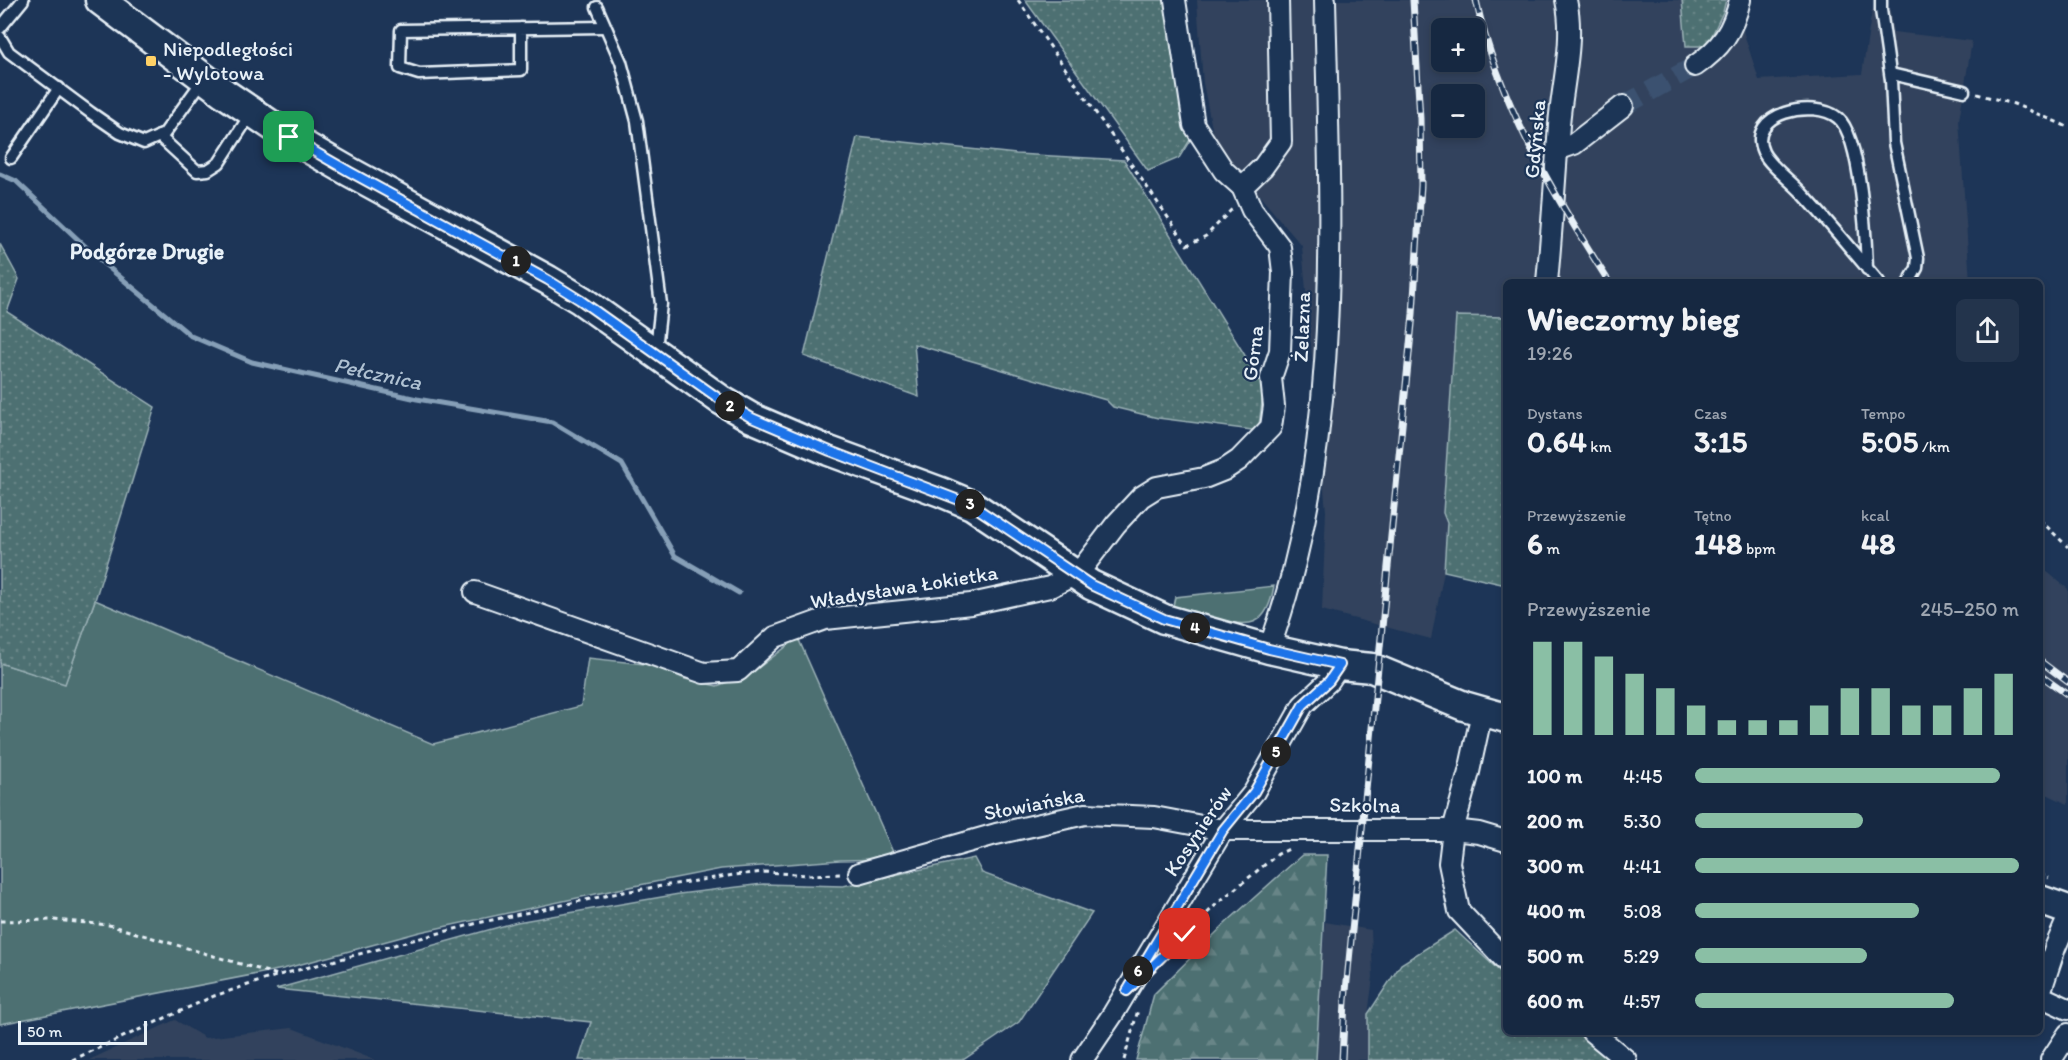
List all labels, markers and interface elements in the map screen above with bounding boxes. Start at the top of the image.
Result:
map controls [1431,18,1485,138]
button: + [1431,18,1485,72]
place label: Niepodległości - Wylotowa [163,36,293,85]
marker: Niepodległości - Wylotowa [144,54,158,68]
button: − [1431,84,1485,138]
street label: Gdyńska [1519,98,1550,179]
pin [263,111,314,162]
icon: arrive [272,120,305,153]
district label: Podgórze Drugie [70,238,224,265]
pin: 1 [501,246,531,276]
text: 1 [512,251,520,270]
street label: Żelazna [1288,291,1315,363]
text: Wieczorny bieg [1527,299,1740,338]
button: share [1956,299,2019,362]
street label: Górna [1237,324,1268,382]
text: 19:26 [1527,341,1573,365]
water label: Pełcznica [332,351,425,396]
pin: 2 [715,391,745,421]
text: 2 [726,396,734,415]
text: Dystans [1527,404,1583,423]
text: Czas [1694,404,1727,423]
text: Tempo [1861,404,1906,423]
text: 0.64 [1527,423,1587,460]
text: 3:15 [1694,423,1747,460]
text: 5:05 [1861,423,1918,460]
text: km [1587,437,1612,456]
text: /km [1918,437,1950,456]
pin: 3 [955,489,985,519]
text: 3 [966,494,974,513]
text: Przewyższenie [1527,506,1626,525]
text: Tętno [1694,506,1732,525]
text: kcal [1861,506,1889,525]
text: 6 [1527,525,1543,562]
text: 148 [1694,525,1742,562]
text: 48 [1861,525,1895,562]
text: m [1543,539,1560,558]
text: bpm [1742,539,1776,558]
street label: Władysława Łokietka [808,559,1000,614]
text: Przewyższenie [1527,597,1651,621]
text: 245–250 m [1920,597,2019,621]
pin: 4 [1180,613,1210,643]
text: 4 [1190,618,1200,637]
pin: 5 [1261,737,1291,767]
text: 5 [1272,742,1280,761]
text: 100 m [1527,764,1582,788]
text: 4:45 [1623,764,1662,788]
street label: Słowiańska [981,781,1086,826]
street label: Kosynierów [1158,781,1237,881]
street label: Szkolna [1329,791,1401,818]
text: 200 m [1527,809,1583,833]
text: 5:30 [1623,809,1662,833]
text: 300 m [1527,854,1584,878]
text: 4:41 [1623,854,1661,878]
text: 400 m [1527,899,1585,923]
text: 5:08 [1623,899,1662,923]
pin [1159,908,1210,959]
icon: check [1168,917,1201,950]
text: 500 m [1527,944,1583,968]
text: 5:29 [1623,944,1659,968]
pin: 6 [1123,956,1153,986]
text: 6 [1134,961,1142,980]
text: 600 m [1527,989,1584,1013]
text: 4:57 [1623,989,1660,1013]
scale bar [18,1018,147,1046]
text: 50 m [27,1022,62,1041]

